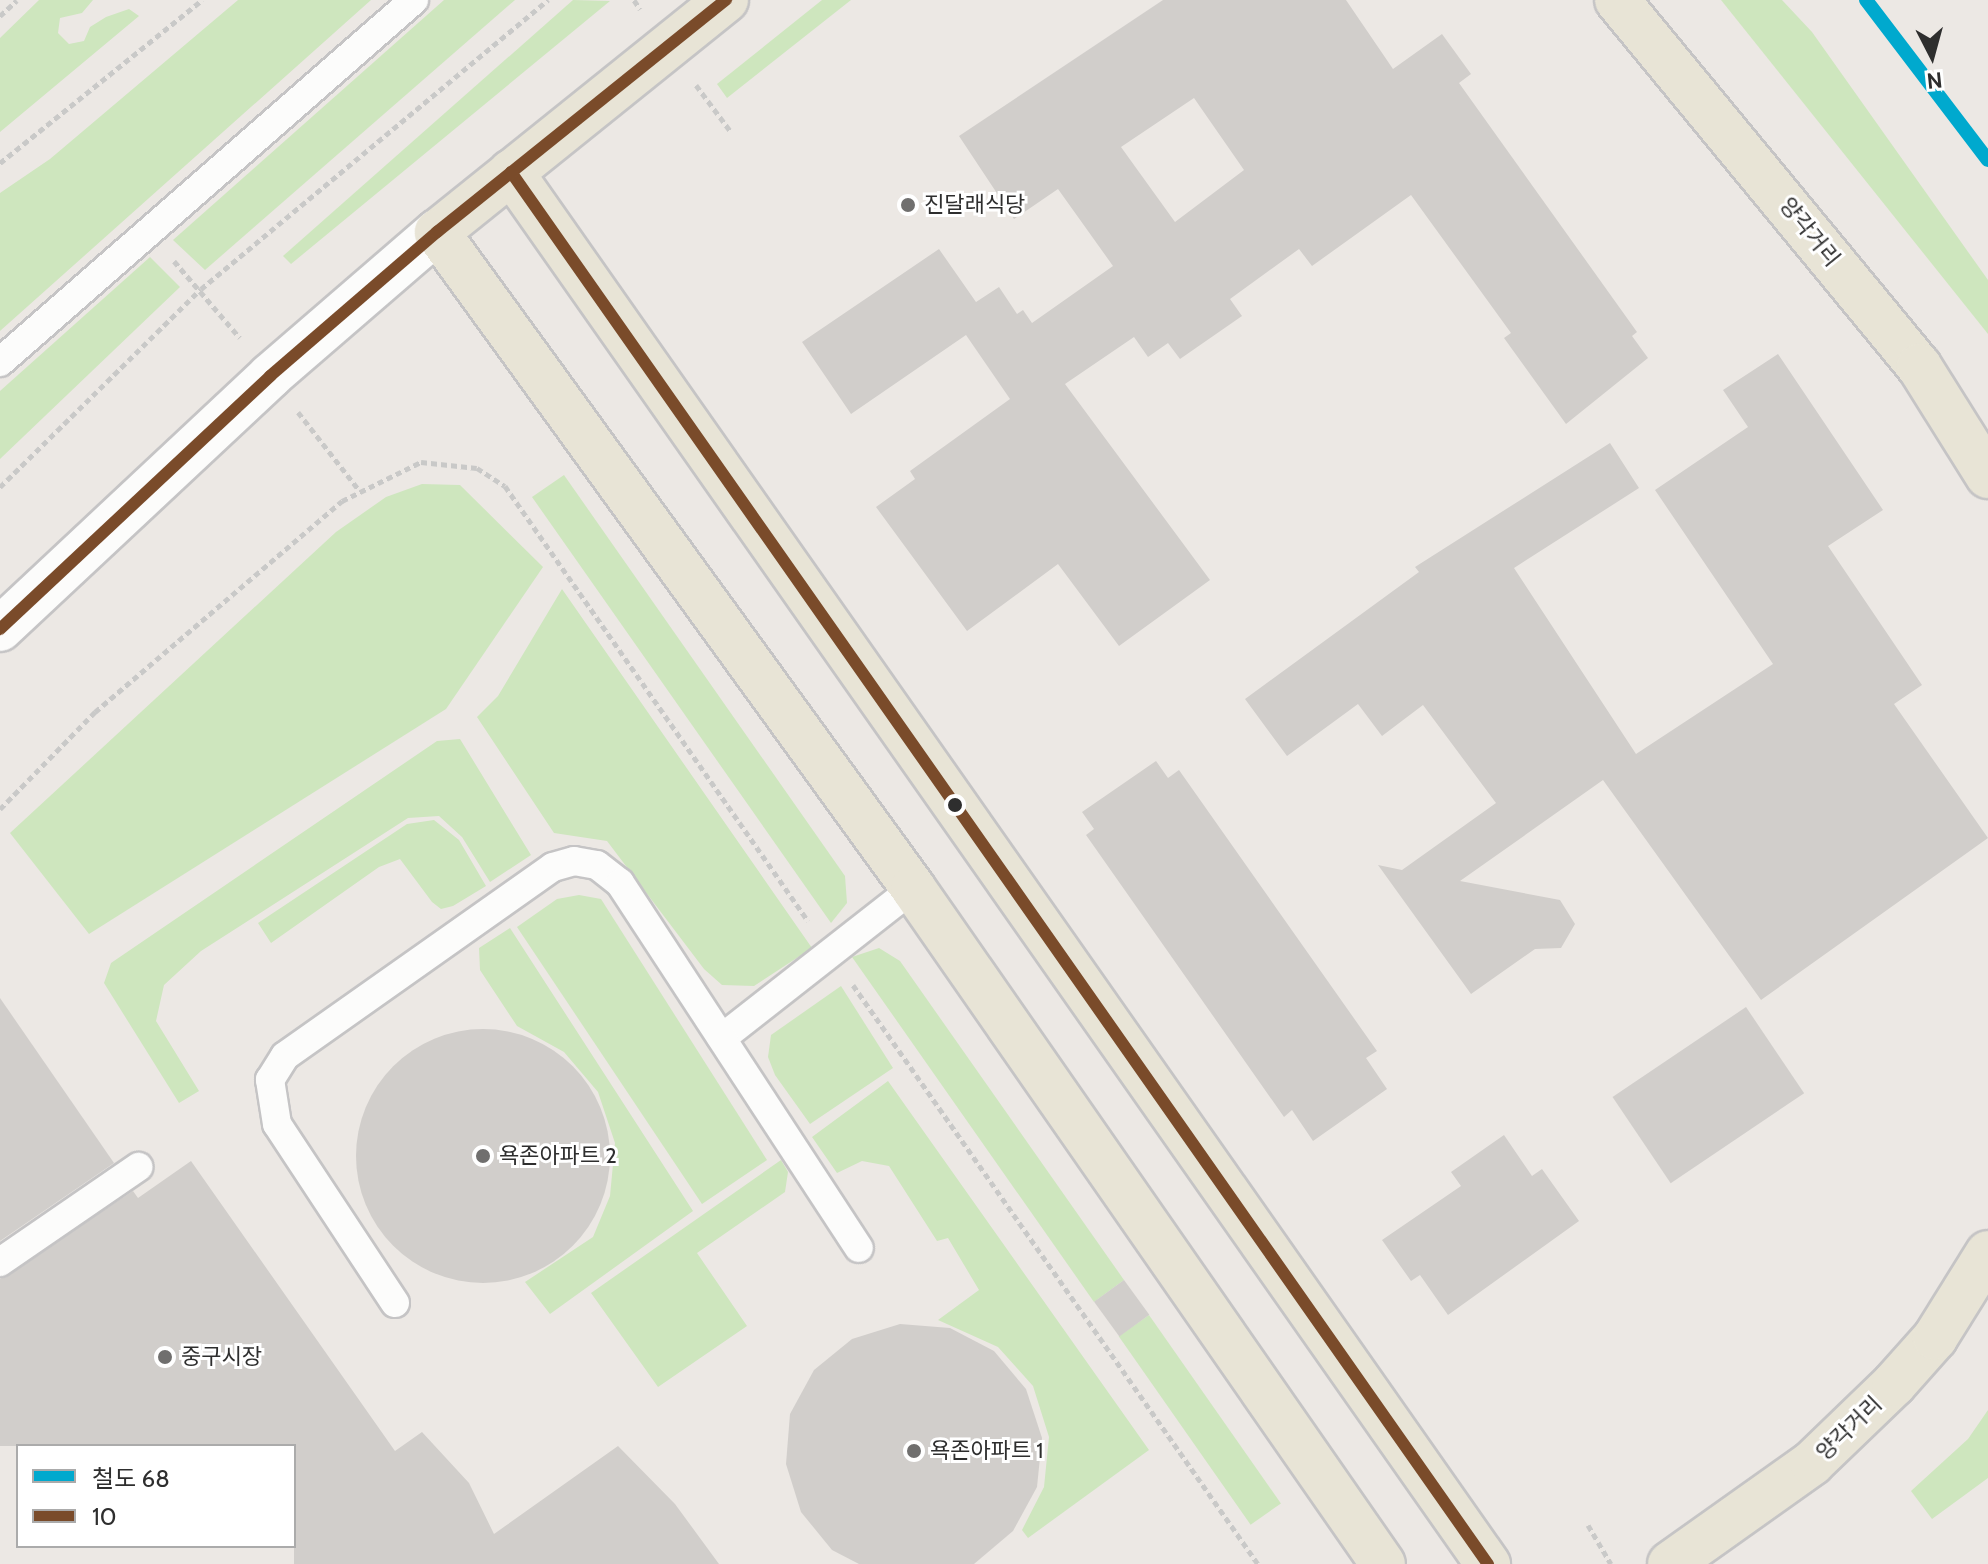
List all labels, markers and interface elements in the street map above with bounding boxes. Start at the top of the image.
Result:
north arrow [1892,16,1972,96]
text: N [1925,66,1944,95]
place label: 진달래식당 [924,192,1025,218]
street label: 양각거리 [1774,192,1846,272]
marker: 진달래식당 [899,196,917,214]
unlabelled marker [947,797,963,813]
place label: 욕존아파트 2 [499,1143,617,1169]
marker: 욕존아파트 2 [474,1147,492,1165]
place label: 중구시장 [181,1344,262,1370]
marker: 중구시장 [156,1348,174,1366]
street label: 양각거리 [1811,1390,1887,1466]
place label: 욕존아파트 1 [930,1438,1043,1464]
marker: 욕존아파트 1 [905,1442,923,1460]
legend [16,1444,296,1548]
text: 철도 68 [92,1464,170,1493]
text: 10 [92,1502,117,1531]

